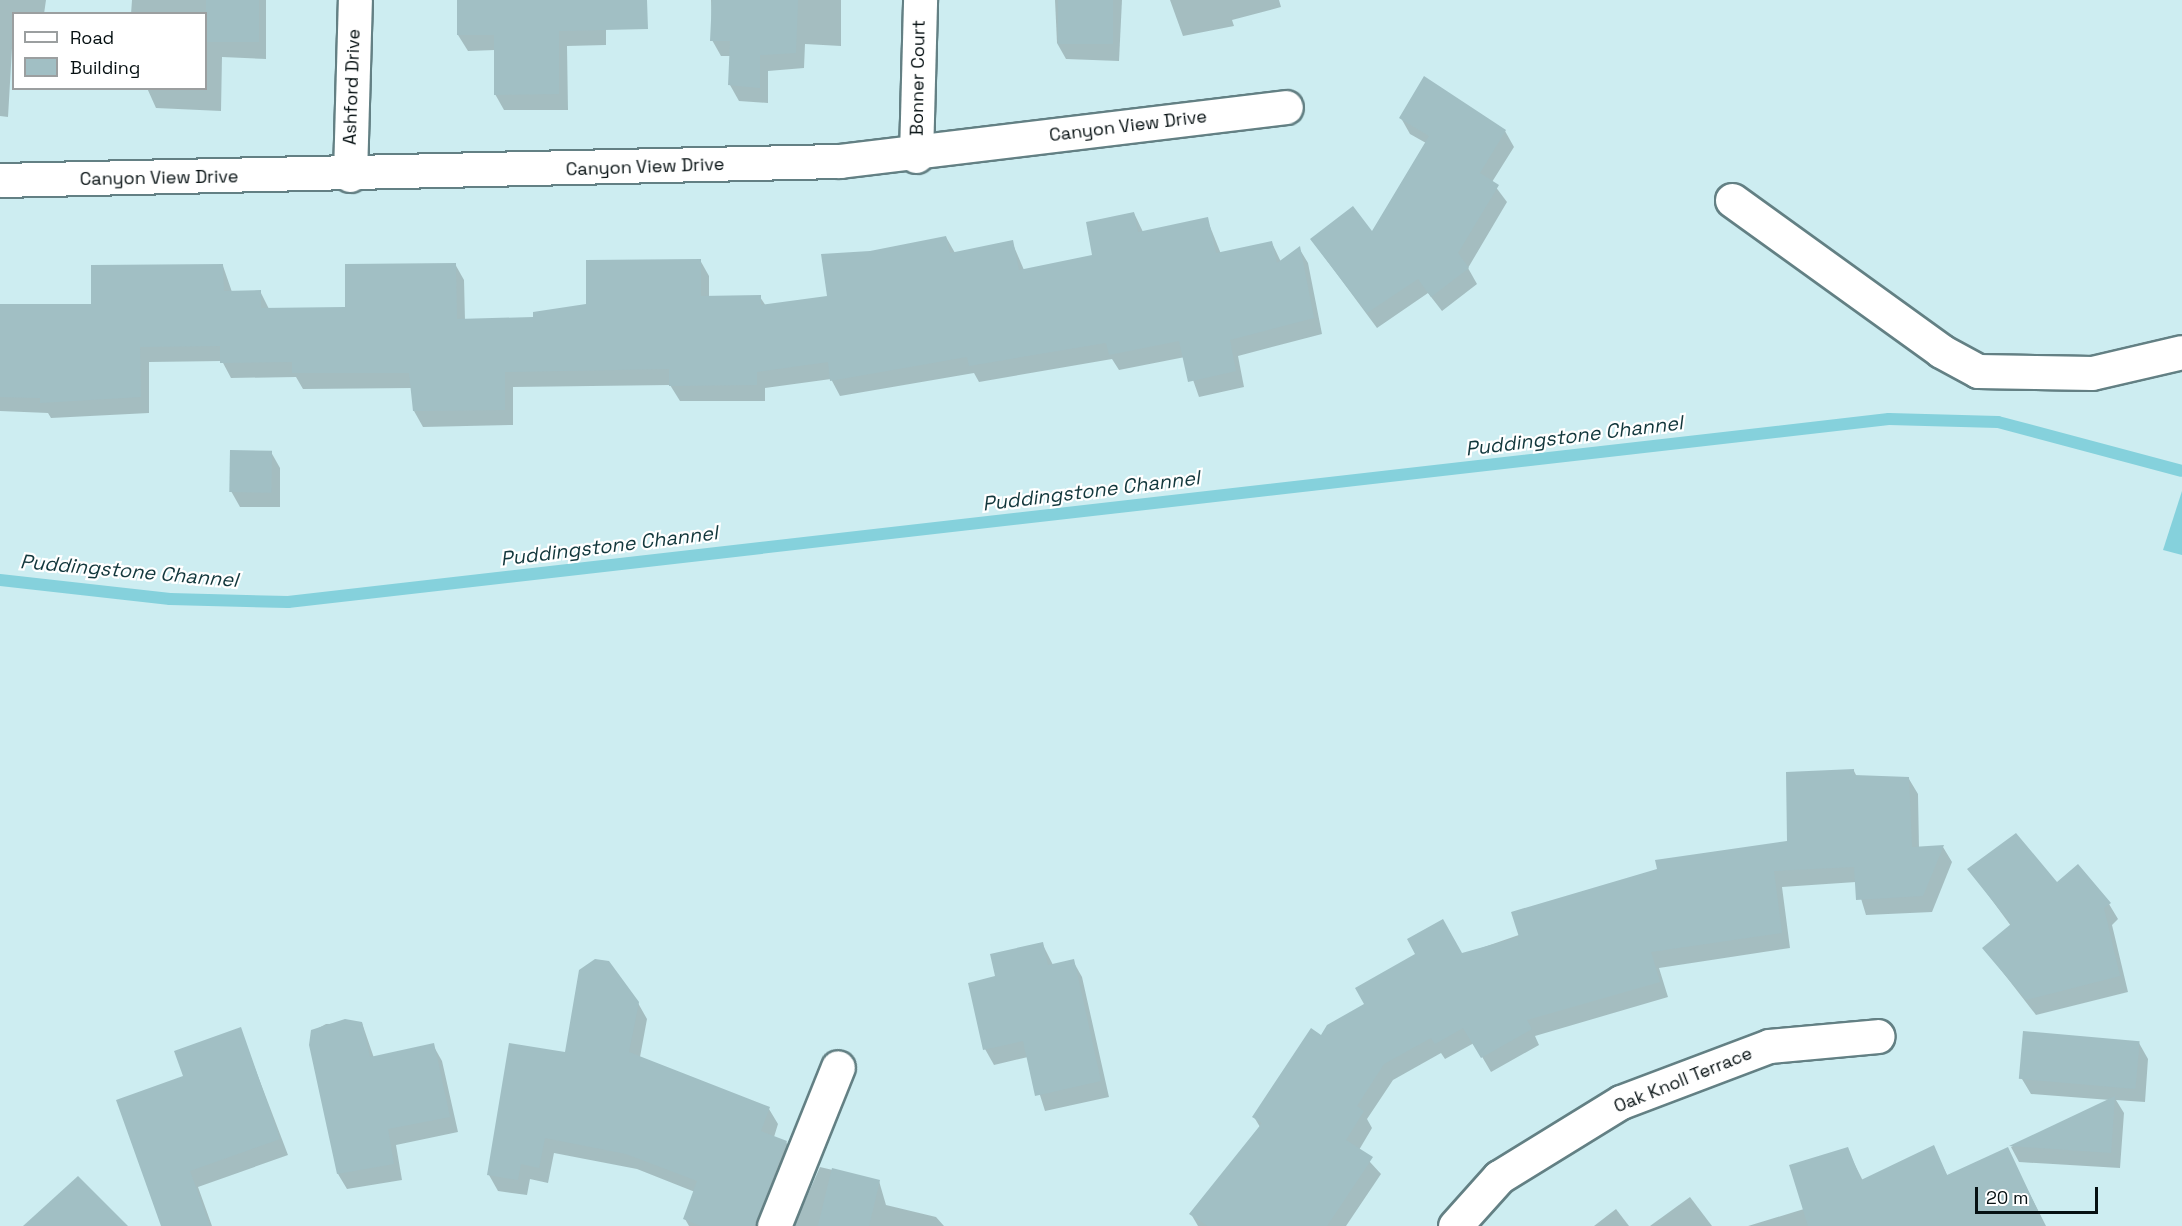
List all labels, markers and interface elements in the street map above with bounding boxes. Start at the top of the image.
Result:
legend [12,12,207,90]
street label: Bonner Court [906,20,930,136]
text: Road [70,26,114,49]
street label: Ashford Drive [339,29,365,145]
text: Building [70,56,140,79]
street label: Canyon View Drive [1048,106,1208,146]
street label: Canyon View Drive [565,153,725,181]
street label: Canyon View Drive [79,166,239,190]
water label: Puddingstone Channel [1464,411,1684,461]
water label: Puddingstone Channel [981,466,1201,516]
water label: Puddingstone Channel [499,521,719,571]
water label: Puddingstone Channel [19,550,239,592]
street label: Oak Knoll Terrace [1611,1042,1755,1118]
scale bar [1978,1175,2101,1213]
text: 20 m [1986,1186,2029,1209]

